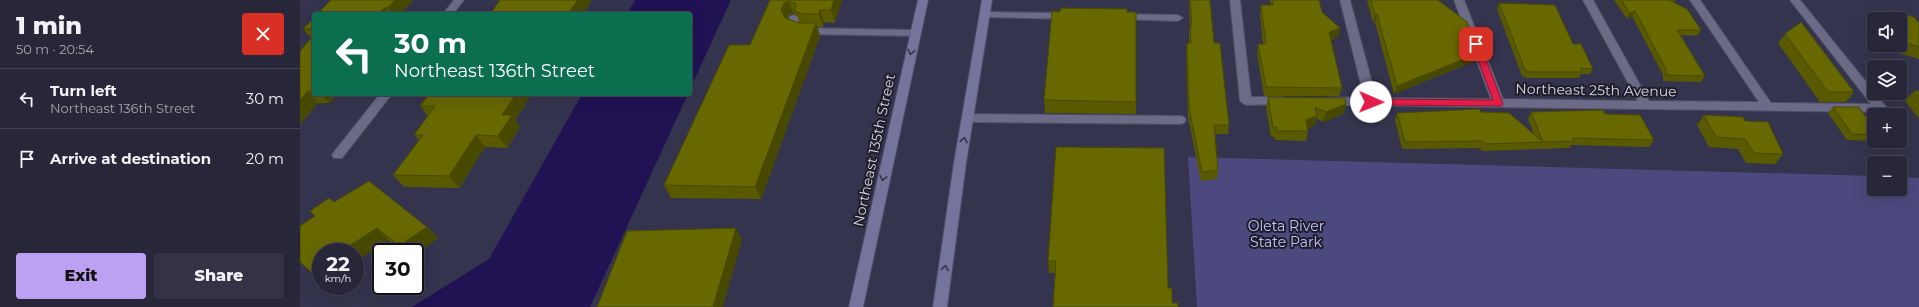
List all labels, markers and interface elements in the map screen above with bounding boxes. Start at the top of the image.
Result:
text: 1 min [16,11,82,40]
map controls [1867,12,1907,196]
button: sound [1867,12,1907,52]
button: close [242,13,284,55]
text: 30 m [394,26,467,60]
pin [1459,27,1493,61]
icon: left [328,28,380,80]
icon: arrive [1465,33,1487,55]
text: 50 m · 20:54 [16,41,94,57]
one-way arrow [908,48,916,55]
text: Northeast 136th Street [394,60,595,82]
button: layers [1867,60,1907,100]
street label: Northeast 135th Street [849,72,899,228]
street label: Northeast 25th Avenue [1515,80,1677,100]
text: Turn left [50,81,117,100]
position arrow [1350,81,1392,123]
icon: left [16,88,38,110]
text: 30 m [246,89,284,108]
text: Northeast 136th Street [50,100,195,116]
button: + [1867,108,1907,148]
one-way arrow [959,137,968,143]
icon: arrive [16,148,38,170]
text: Arrive at destination [50,149,211,168]
text: 20 m [246,149,284,168]
button: − [1867,156,1907,196]
one-way arrow [880,175,888,182]
park label: Oleta River State Park [1248,217,1325,251]
speed limit sign: 30 [372,243,424,295]
text: 22 [326,252,350,276]
button: Exit [16,253,146,299]
button: Share [154,253,284,299]
one-way arrow [940,265,949,271]
text: km/h [325,272,351,285]

